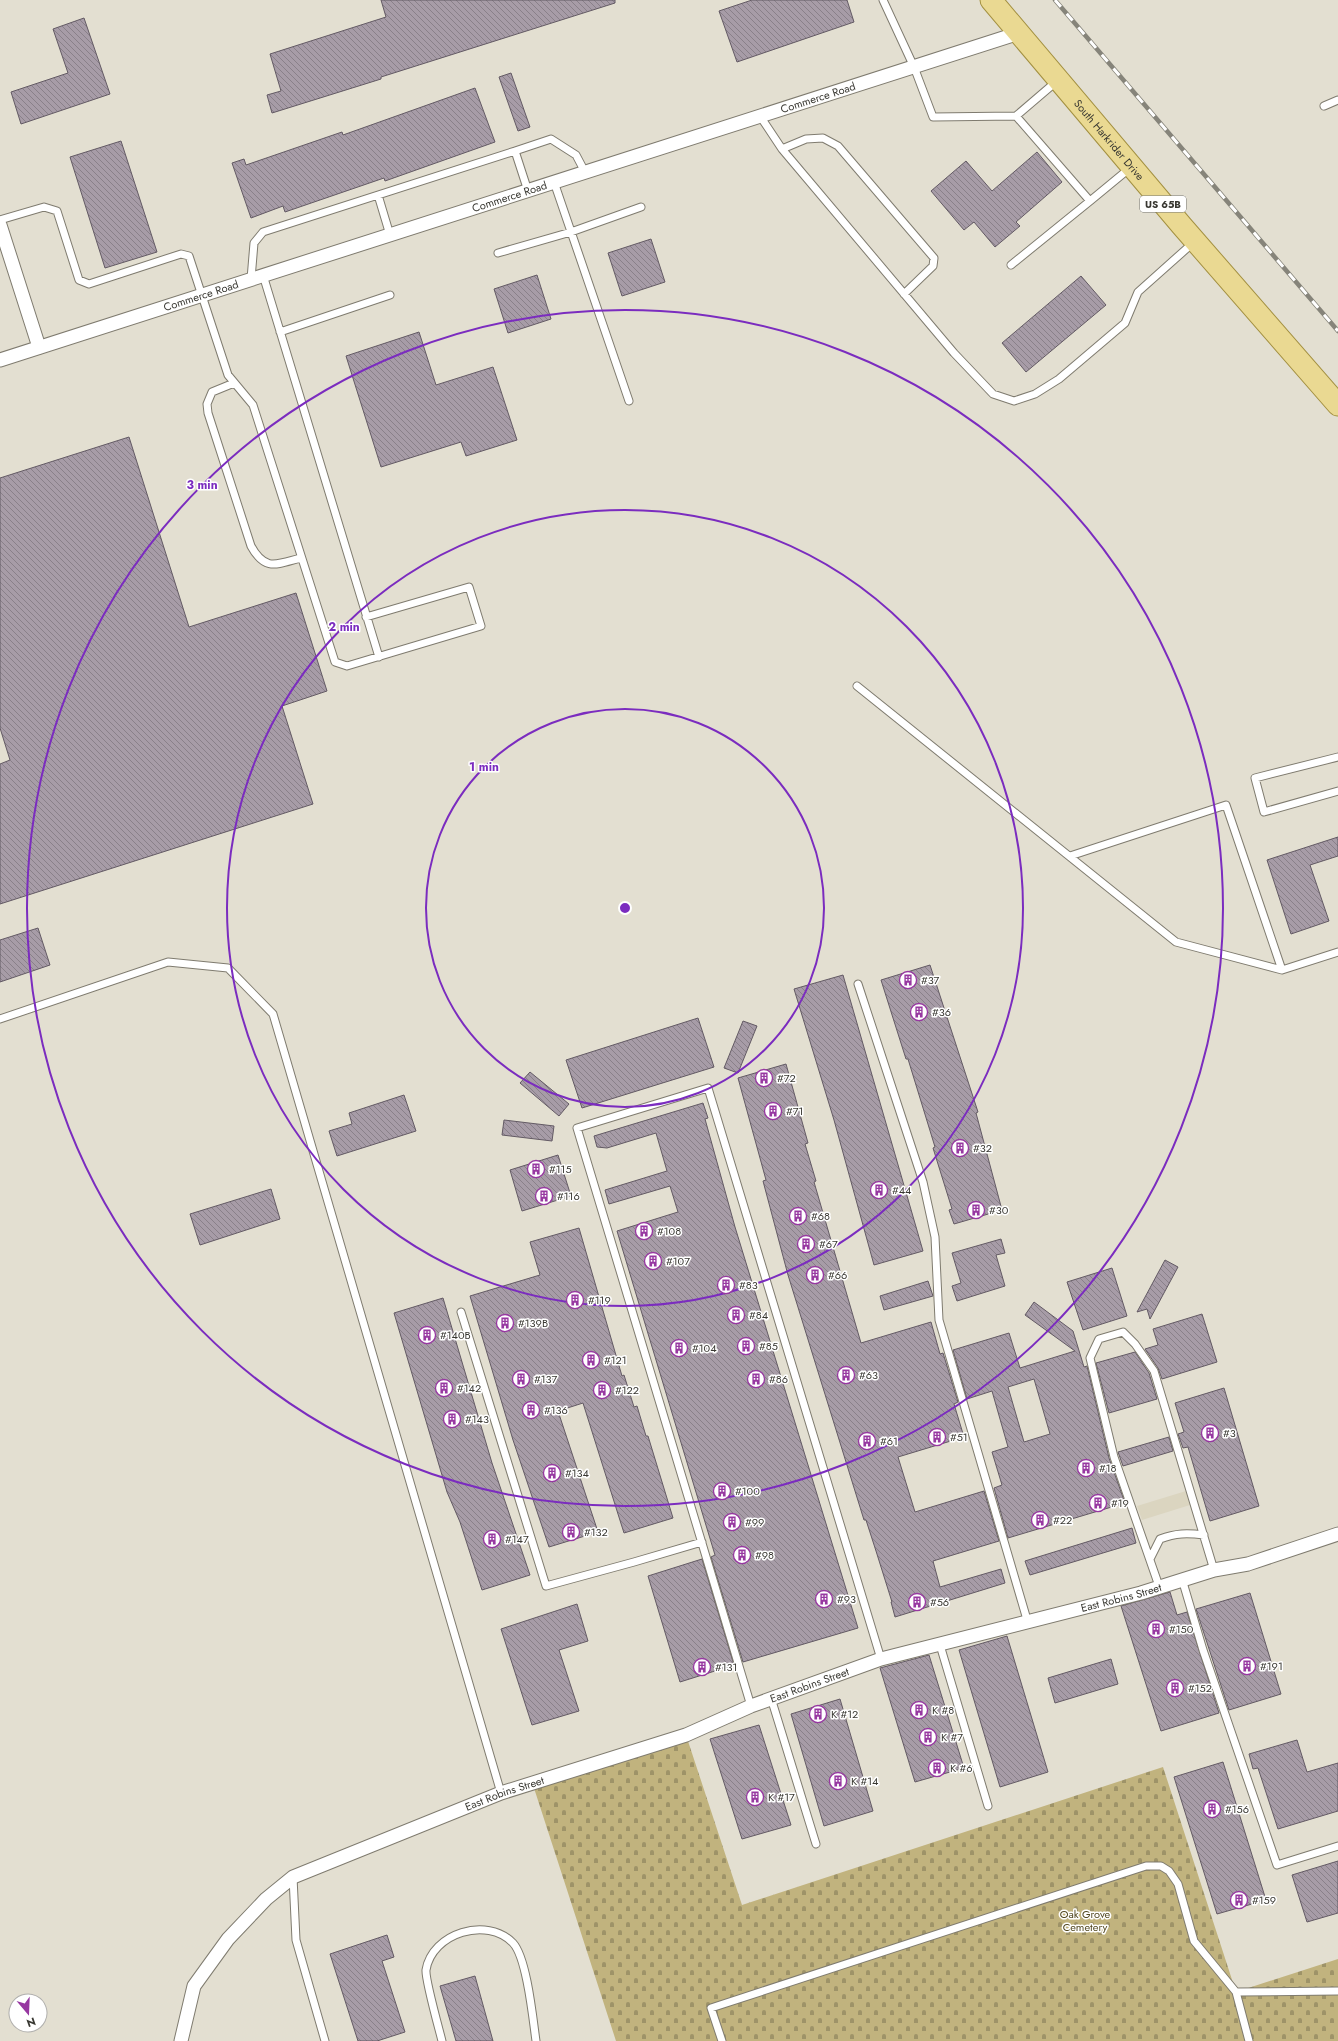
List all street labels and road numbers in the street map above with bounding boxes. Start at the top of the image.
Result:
street label: Commerce Road [778,78,858,117]
street label: South Harkrider Drive [1070,96,1148,184]
street label: Commerce Road [470,177,549,216]
road number: US 65B [1140,196,1186,212]
street label: Commerce Road [161,276,241,315]
street label: East Robins Street [1079,1579,1164,1616]
street label: East Robins Street [768,1663,851,1707]
street label: East Robins Street [462,1772,546,1815]

